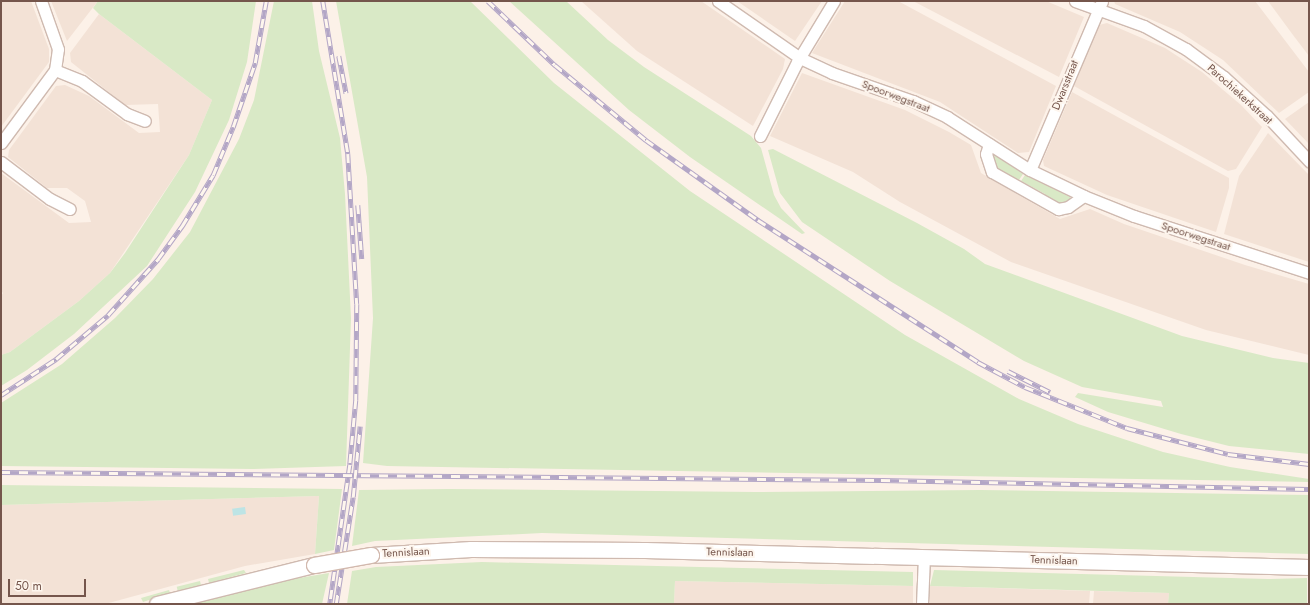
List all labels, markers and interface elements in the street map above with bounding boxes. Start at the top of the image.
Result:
street label: Dwarsstraat [1049,58,1081,112]
street label: Parochiekerkstraat [1205,61,1275,127]
street label: Spoorwegstraat [860,77,932,115]
street label: Spoorwegstraat [1160,219,1232,253]
street label: Tennislaan [382,544,430,560]
street label: Tennislaan [706,545,754,559]
street label: Tennislaan [1030,553,1078,567]
scale bar [10,571,88,597]
text: 50 m [15,577,42,595]

